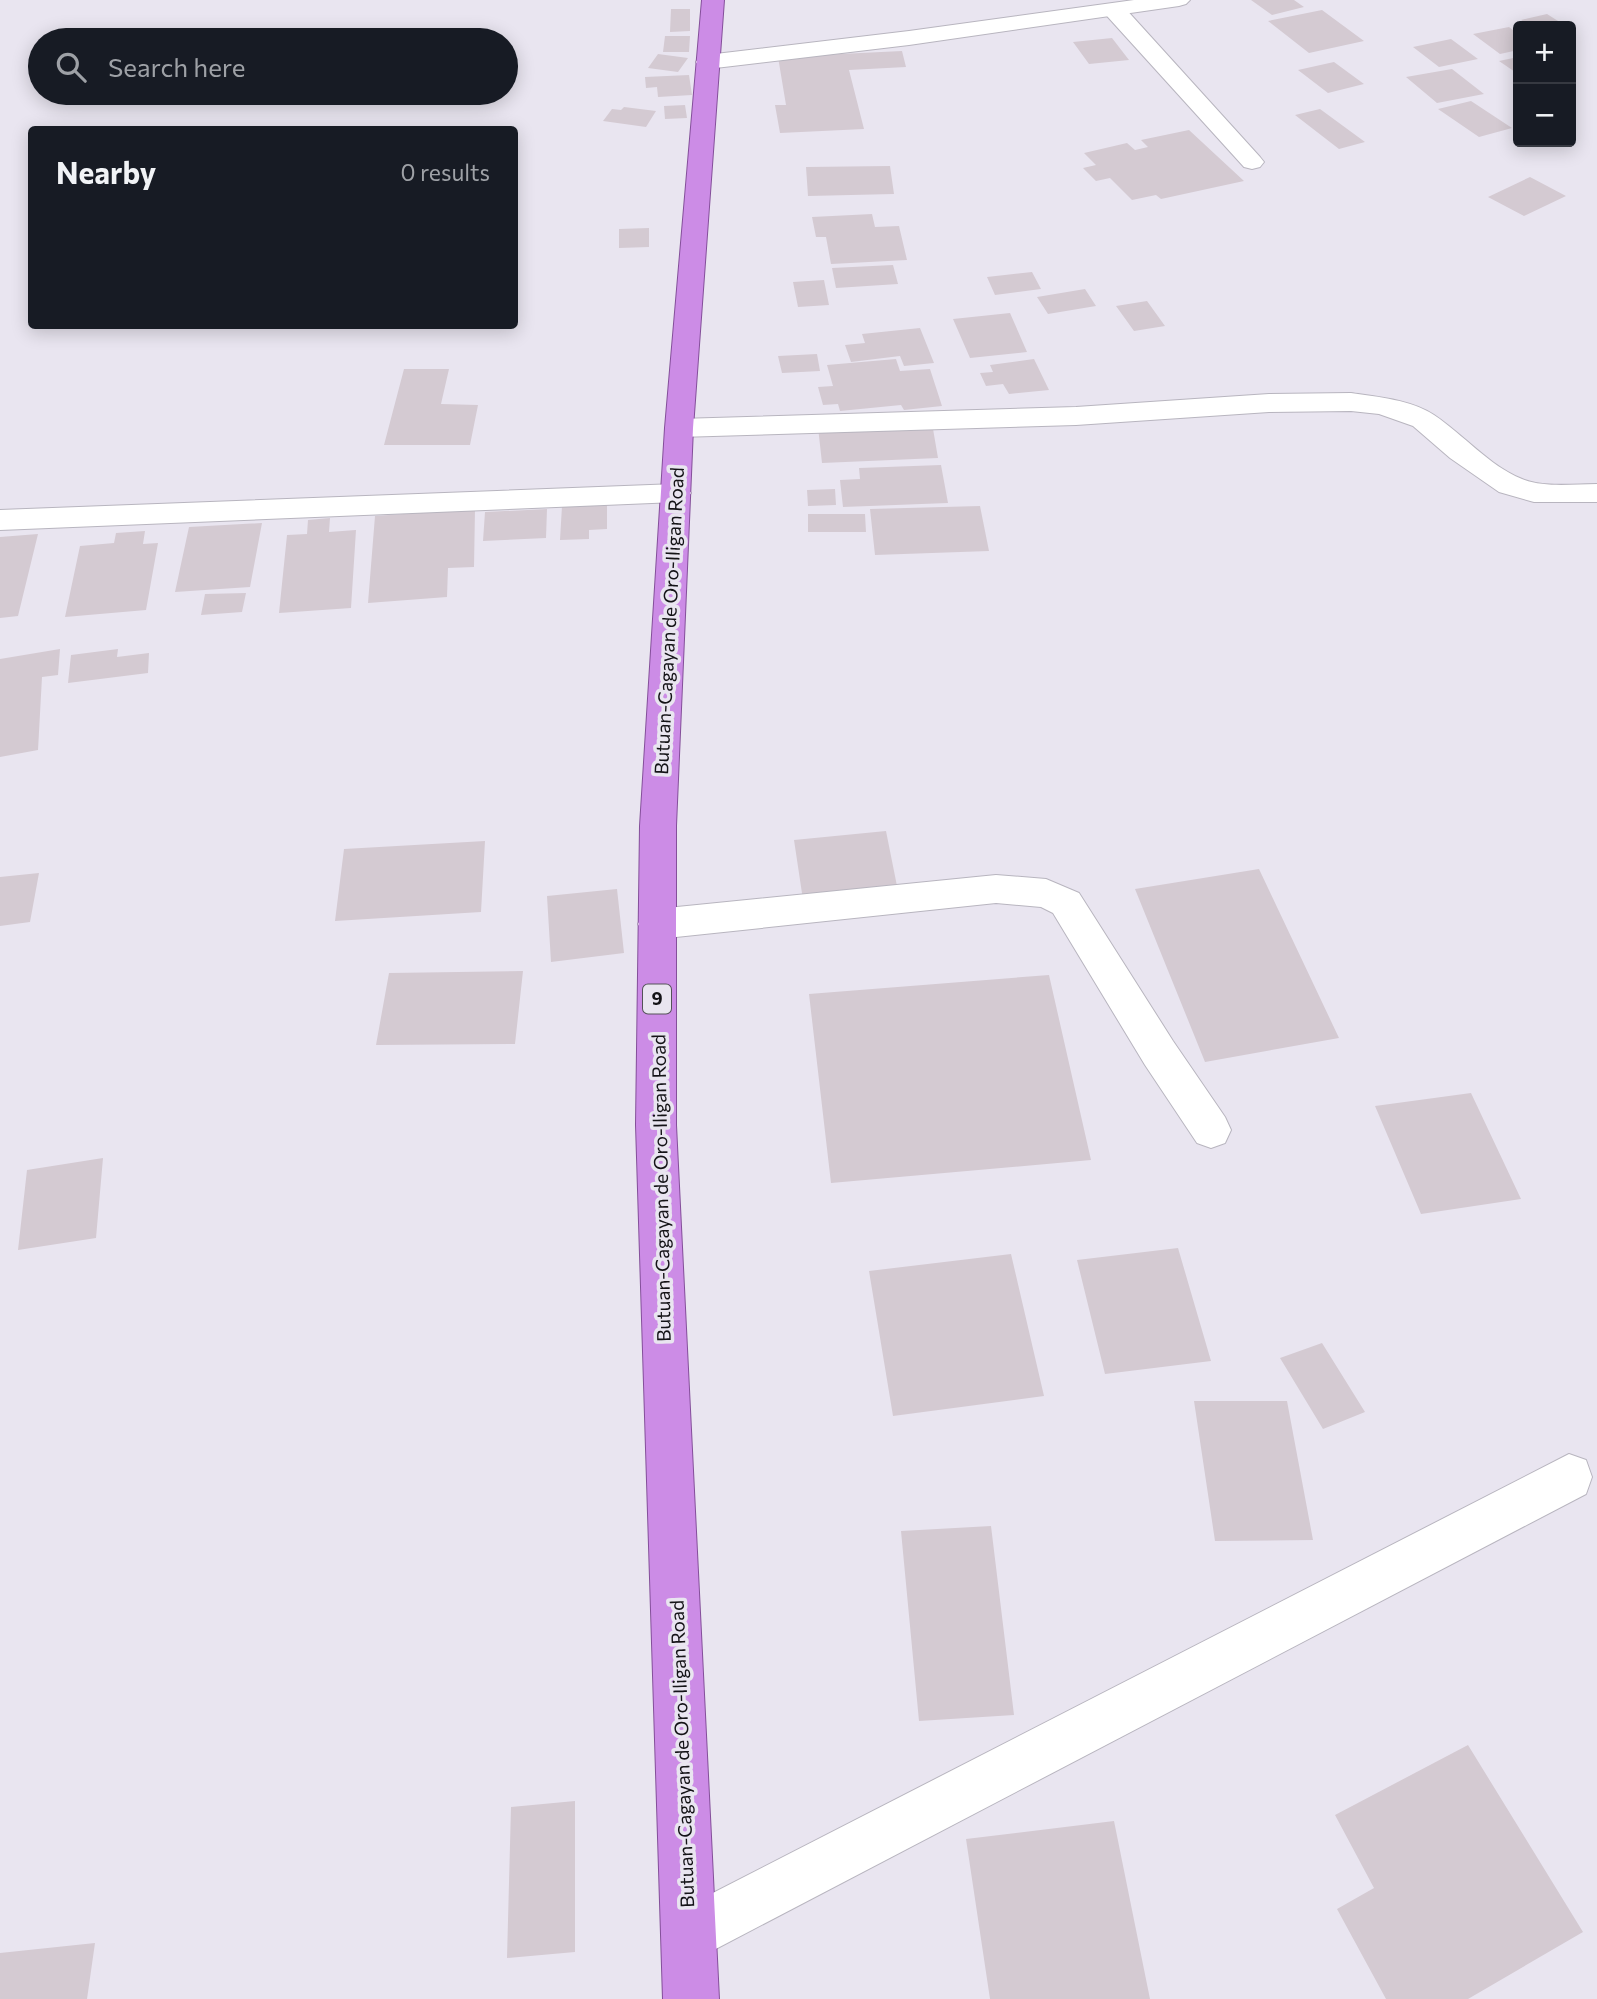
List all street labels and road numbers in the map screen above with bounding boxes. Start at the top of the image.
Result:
street label: Butuan-Cagayan de Oro-Iligan Road [649,467,688,775]
road number: 9 [643,984,671,1014]
street label: Butuan-Cagayan de Oro-Iligan Road [646,1034,675,1342]
street label: Butuan-Cagayan de Oro-Iligan Road [665,1600,698,1908]

